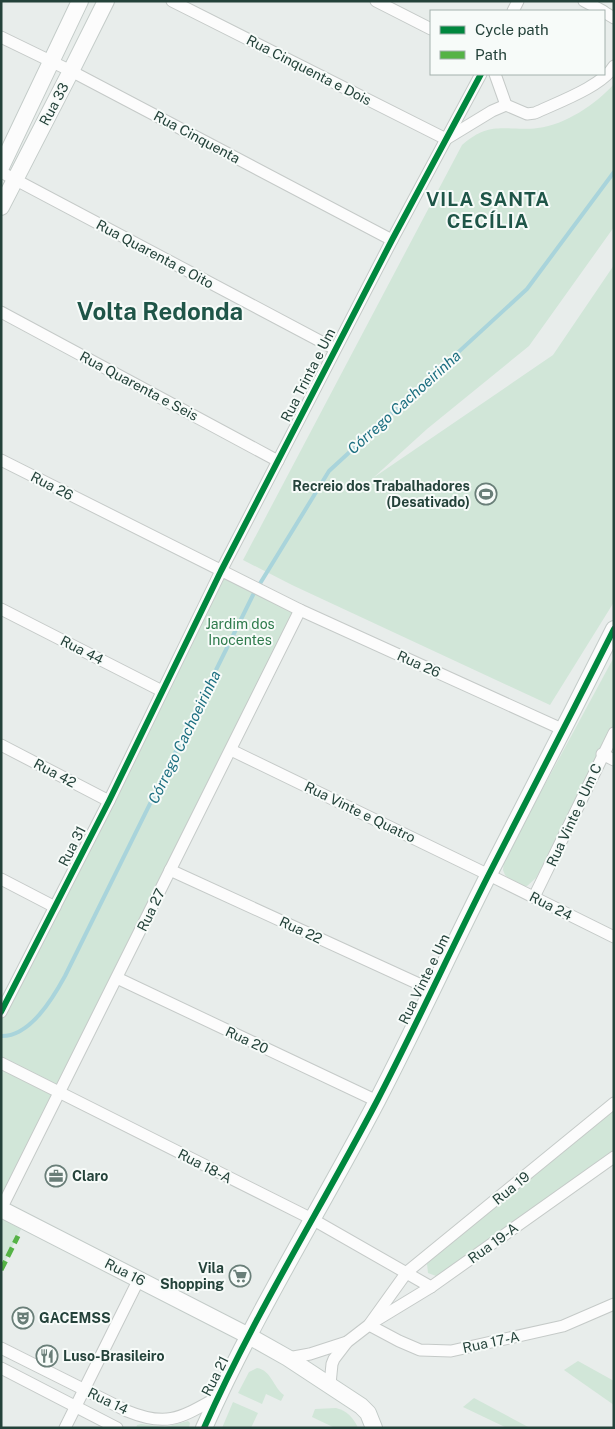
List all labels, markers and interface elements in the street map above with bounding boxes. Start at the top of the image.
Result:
legend [430,10,605,75]
text: Cycle path [475,21,549,38]
street label: Rua Cinquenta e Dois [244,32,374,108]
text: Path [475,46,507,63]
street label: Rua 33 [36,80,72,128]
street label: Rua Cinquenta [151,108,243,166]
district label: VILA SANTA CECÍLIA [426,188,550,232]
street label: Rua Quarenta e Oito [94,216,216,292]
district label: Volta Redonda [77,297,243,325]
street label: Rua Trinta e Um [278,326,338,424]
water label: Córrego Cachoeirinha [344,347,464,457]
street label: Rua Quarenta e Seis [77,348,201,424]
street label: Rua 26 [28,469,76,504]
place label: Recreio dos Trabalhadores (Desativado) [292,478,470,510]
sports icon: Recreio dos Trabalhadores (Desativado) [474,482,498,506]
park label: Jardim dos Inocentes [205,616,275,648]
street label: Rua 44 [58,632,106,668]
street label: Rua 26 [395,647,443,681]
water label: Córrego Cachoeirinha [144,668,224,806]
street label: Rua 42 [31,755,79,791]
street label: Rua Vinte e Um C [543,761,605,869]
street label: Rua Vinte e Quatro [302,778,418,846]
street label: Rua 31 [55,823,89,869]
street label: Rua 27 [134,886,168,934]
street label: Rua 24 [527,888,575,924]
street label: Rua 22 [277,913,325,947]
street label: Rua Vinte e Um [395,931,453,1027]
street label: Rua 20 [223,1023,271,1057]
street label: Rua 18-A [175,1146,235,1186]
office icon: Claro [44,1164,68,1188]
place label: Claro [72,1168,108,1184]
street label: Rua 19 [489,1168,533,1208]
street label: Rua 19-A [465,1219,521,1267]
street label: Rua 16 [102,1255,148,1289]
place label: Vila Shopping [160,1260,224,1292]
supermarket icon: Vila Shopping [228,1264,252,1288]
theatre icon: GACEMSS [11,1306,35,1330]
place label: GACEMSS [39,1310,111,1326]
street label: Rua 17-A [461,1328,521,1356]
restaurant icon: Luso-Brasileiro [35,1344,59,1368]
place label: Luso-Brasileiro [63,1348,165,1364]
street label: Rua 21 [198,1353,232,1399]
street label: Rua 14 [85,1384,131,1418]

